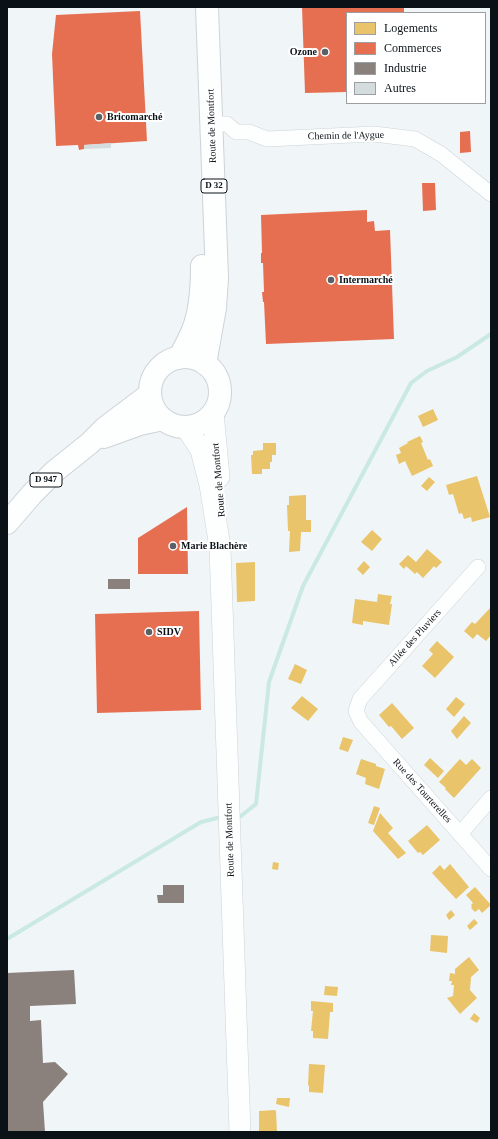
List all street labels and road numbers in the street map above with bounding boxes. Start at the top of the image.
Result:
street label: Route de Montfort [205,89,219,163]
street label: Chemin de l'Aygue [308,129,384,143]
road number: D 32 [201,179,227,193]
street label: Route de Montfort [210,442,228,518]
road number: D 947 [30,473,62,487]
street label: Allée des Pluviers [386,607,444,669]
street label: Rue des Tourterelles [390,756,454,826]
street label: Route de Montfort [223,803,237,877]

